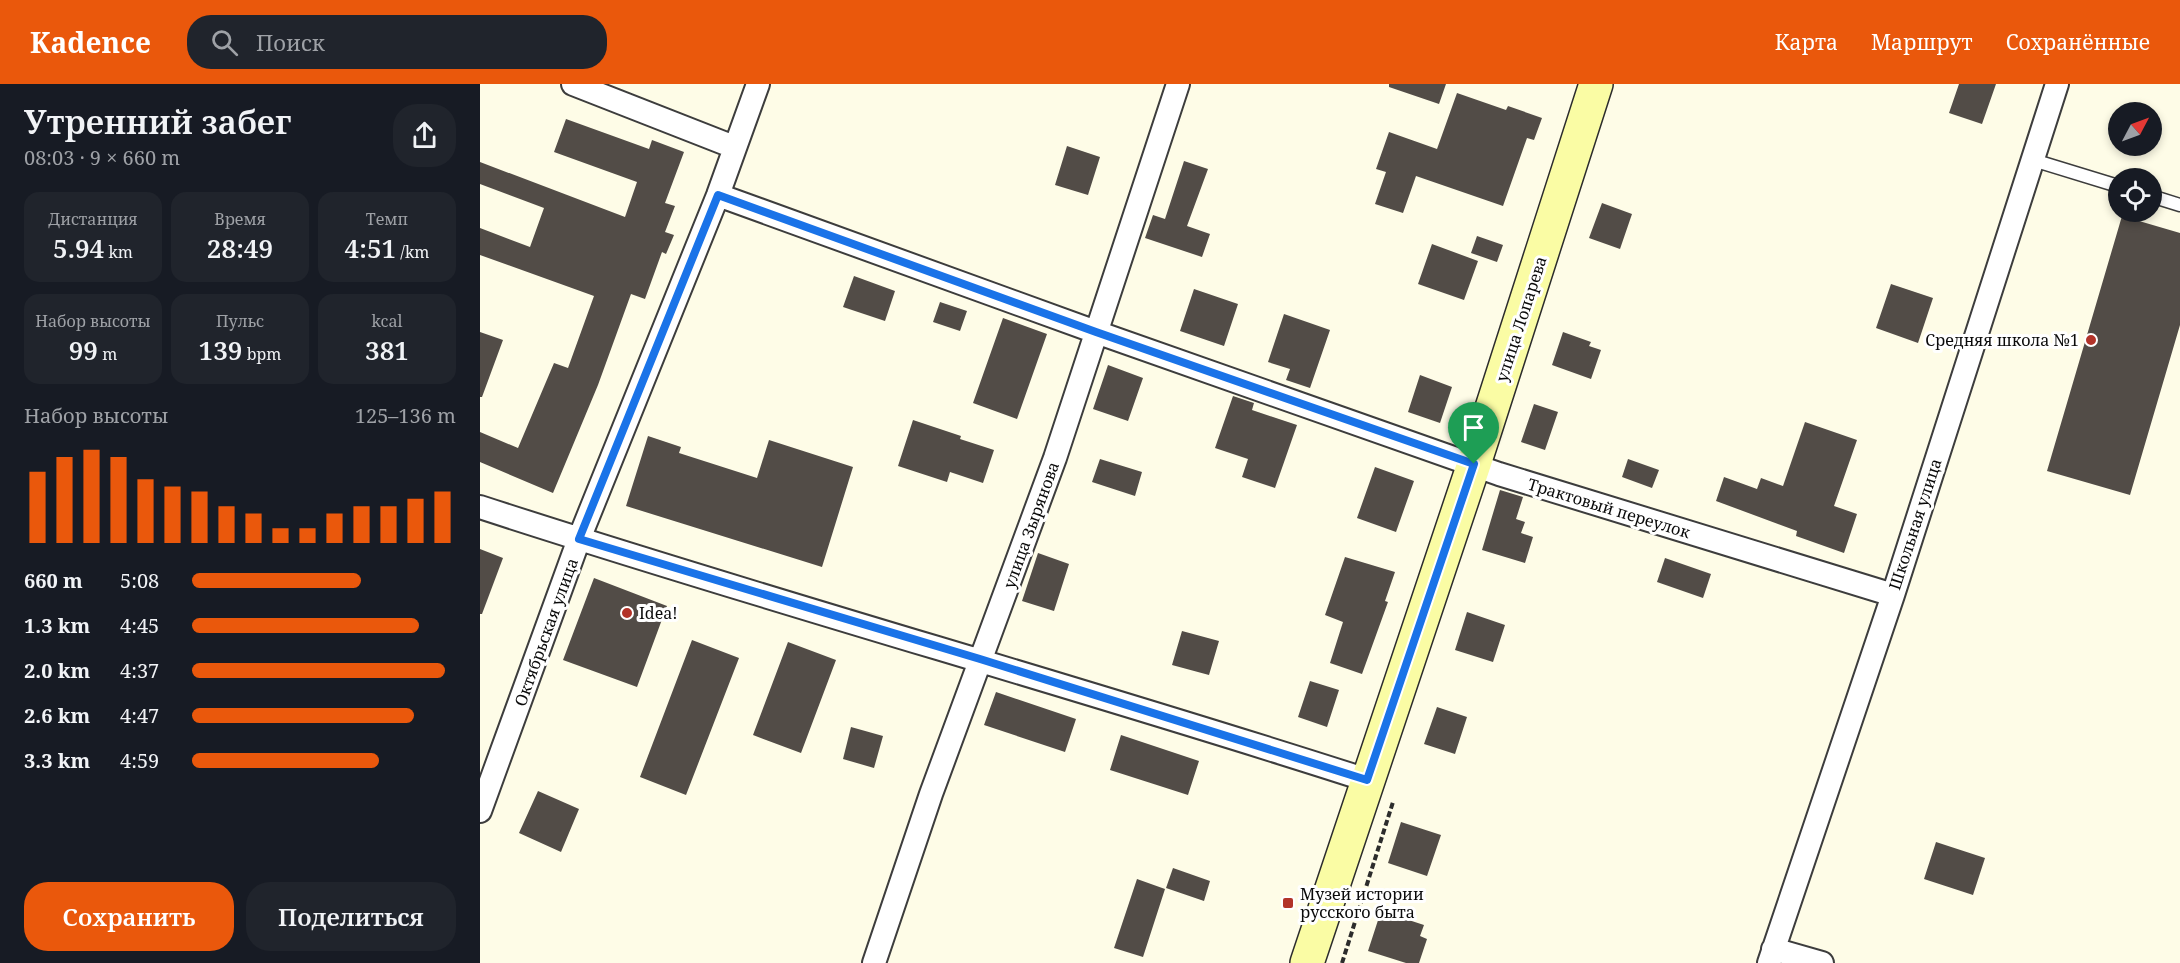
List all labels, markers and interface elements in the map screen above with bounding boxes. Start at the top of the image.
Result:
search box [187,15,607,69]
text: Kadence [30,23,151,61]
icon: search [208,26,241,59]
text: Поиск [256,27,325,57]
text: Карта [1775,28,1838,56]
text: Маршрут [1871,28,1973,56]
text: Сохранённые [2006,28,2150,56]
text: Утренний забег [24,99,291,144]
north arrow [2108,102,2162,156]
map controls [2108,102,2162,222]
button: share [393,104,456,167]
text: 08:03 · 9 × 660 m [24,144,180,171]
button: locate [2108,168,2162,222]
text: Дистанция [48,208,138,230]
text: Время [214,208,266,230]
text: Темп [366,208,408,230]
text: 5.94 [53,230,104,266]
text: 28:49 [207,230,273,266]
text: 4:51 [345,230,396,266]
text: km [104,241,133,263]
text: /km [396,241,429,263]
street label: улица Лопарева [1490,253,1552,385]
text: Набор высоты [35,310,151,332]
text: Пульс [216,310,264,332]
text: kcal [372,310,402,332]
place label: Средняя школа №1 [1925,329,2079,351]
text: 99 [69,332,98,368]
text: 139 [199,332,242,368]
text: 381 [365,332,409,368]
marker: Средняя школа №1 [2084,333,2098,347]
text: m [98,343,117,365]
text: bpm [242,343,281,365]
text: Набор высоты [24,402,168,429]
text: 125–136 m [355,402,456,429]
pin [1448,402,1499,464]
icon: arrive [1457,411,1490,444]
street label: Школьная улица [1883,456,1947,592]
street label: улица Зырянова [998,459,1064,591]
street label: Трактовый переулок [1525,473,1693,543]
street label: Октябрьская улица [509,555,583,709]
text: 660 m [24,567,83,594]
text: 5:08 [120,567,159,594]
place label: Idea! [639,602,678,624]
marker: Idea! [620,606,634,620]
text: 1.3 km [24,612,90,639]
text: 4:45 [120,612,159,639]
text: 2.0 km [24,657,90,684]
text: 4:37 [120,657,159,684]
text: 2.6 km [24,702,90,729]
text: 4:47 [120,702,159,729]
text: 3.3 km [24,747,90,774]
text: 4:59 [120,747,159,774]
button: Сохранить [24,882,234,951]
button: Поделиться [246,882,456,951]
place label: Музей истории русского быта [1300,883,1424,923]
marker: Музей истории русского быта [1281,896,1295,910]

